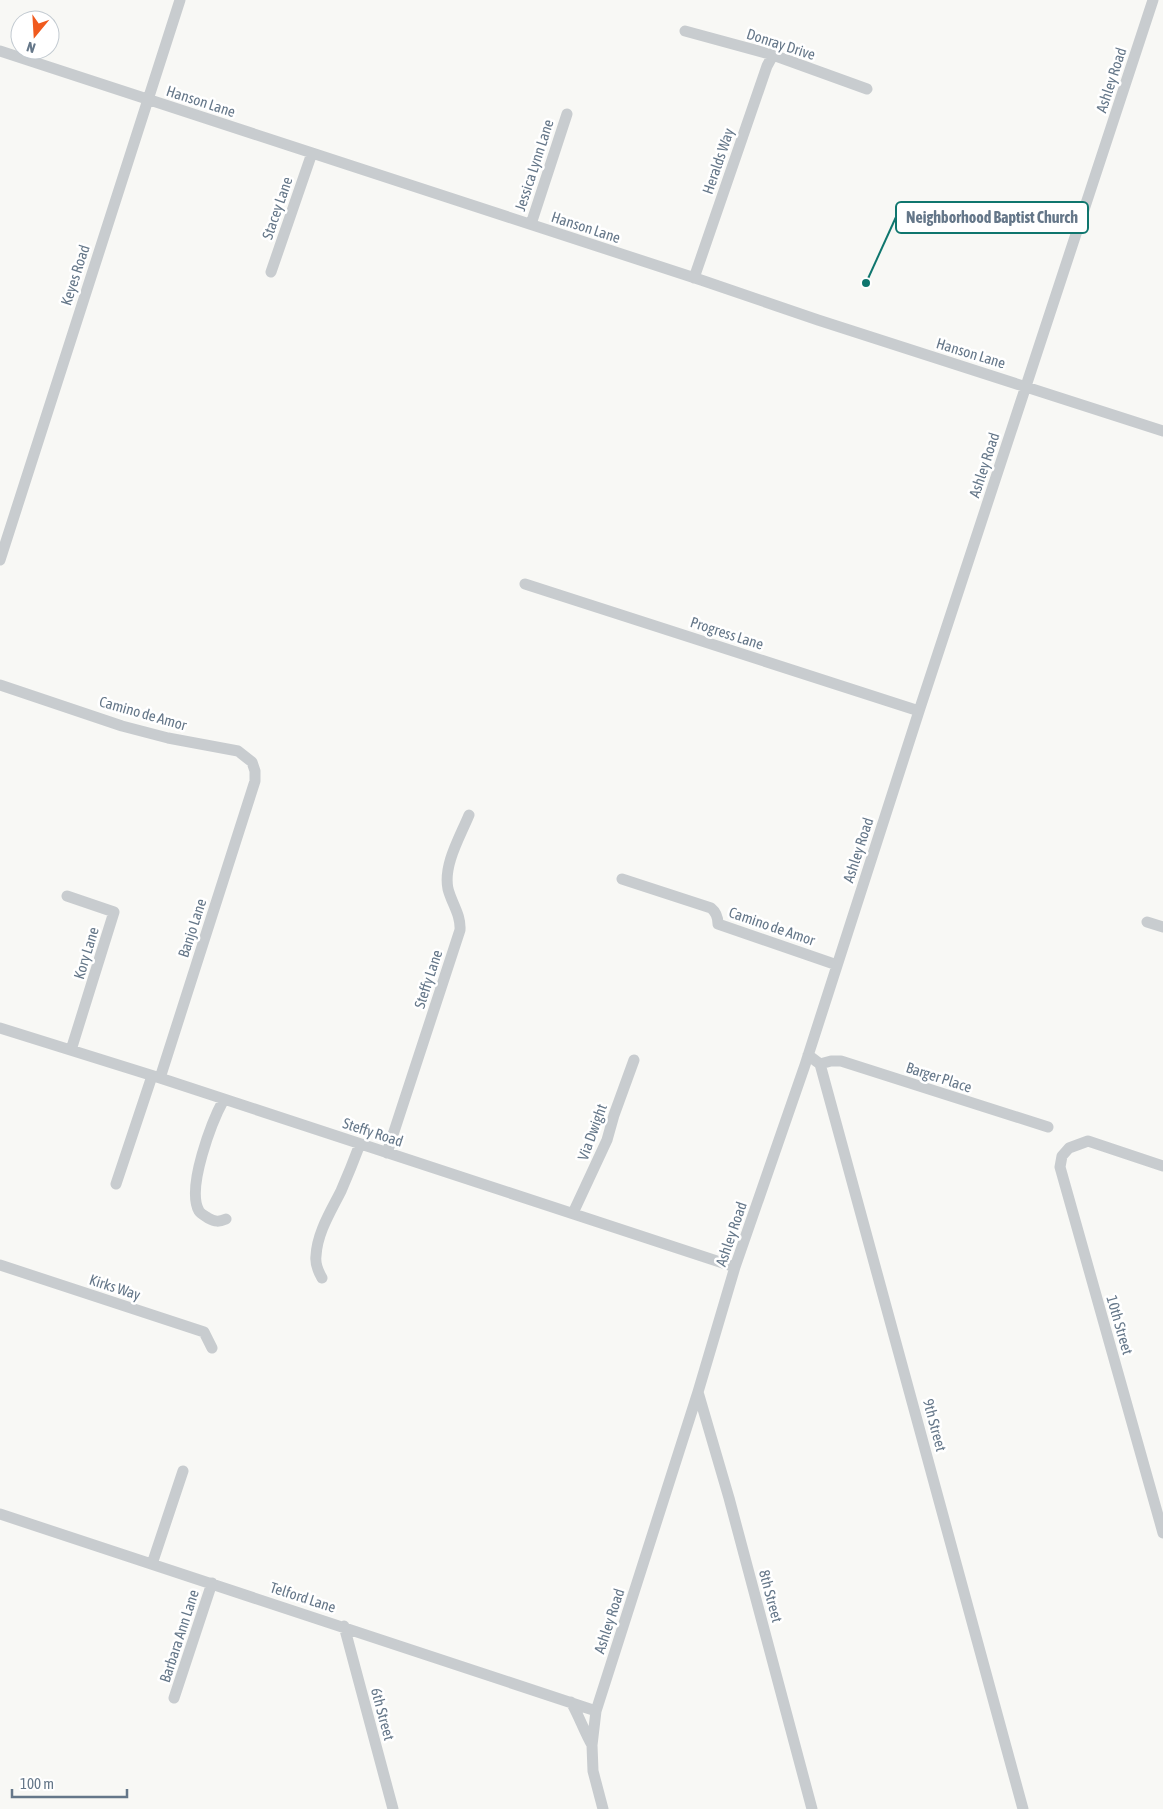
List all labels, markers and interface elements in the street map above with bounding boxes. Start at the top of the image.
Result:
north arrow [10,10,60,60]
street label: Donray Drive [745,25,818,63]
text: N [25,38,37,56]
street label: Ashley Road [1093,45,1129,115]
street label: Hanson Lane [164,82,238,120]
street label: Jessica Lynn Lane [511,117,557,213]
street label: Heralds Way [699,126,737,196]
street label: Stacey Lane [258,174,296,241]
callout: Neighborhood Baptist Church [896,202,1088,233]
street label: Hanson Lane [549,208,623,246]
text: Neighborhood Baptist Church [906,208,1078,226]
street label: Keyes Road [57,243,93,307]
street label: Hanson Lane [934,334,1008,372]
street label: Ashley Road [966,430,1002,500]
street label: Progress Lane [688,613,766,653]
street label: Camino de Amor [97,692,189,734]
street label: Ashley Road [840,815,876,885]
street label: Banjo Lane [175,896,210,960]
street label: Camino de Amor [727,903,818,949]
street label: Kory Lane [70,925,102,981]
street label: Steffy Lane [411,947,445,1010]
street label: Barger Place [904,1058,974,1096]
street label: Via Dwight [574,1102,610,1162]
street label: Steffy Road [341,1114,405,1150]
street label: Ashley Road [712,1199,750,1269]
street label: Kirks Way [87,1271,143,1303]
street label: 10th Street [1103,1293,1137,1357]
street label: 9th Street [920,1397,950,1453]
street label: 8th Street [756,1568,786,1624]
street label: Telford Lane [268,1578,338,1616]
street label: Ashley Road [591,1586,627,1656]
street label: Barbara Ann Lane [156,1587,202,1685]
street label: 6th Street [368,1686,398,1742]
scale bar [12,1766,128,1798]
text: 100 m [20,1775,54,1792]

